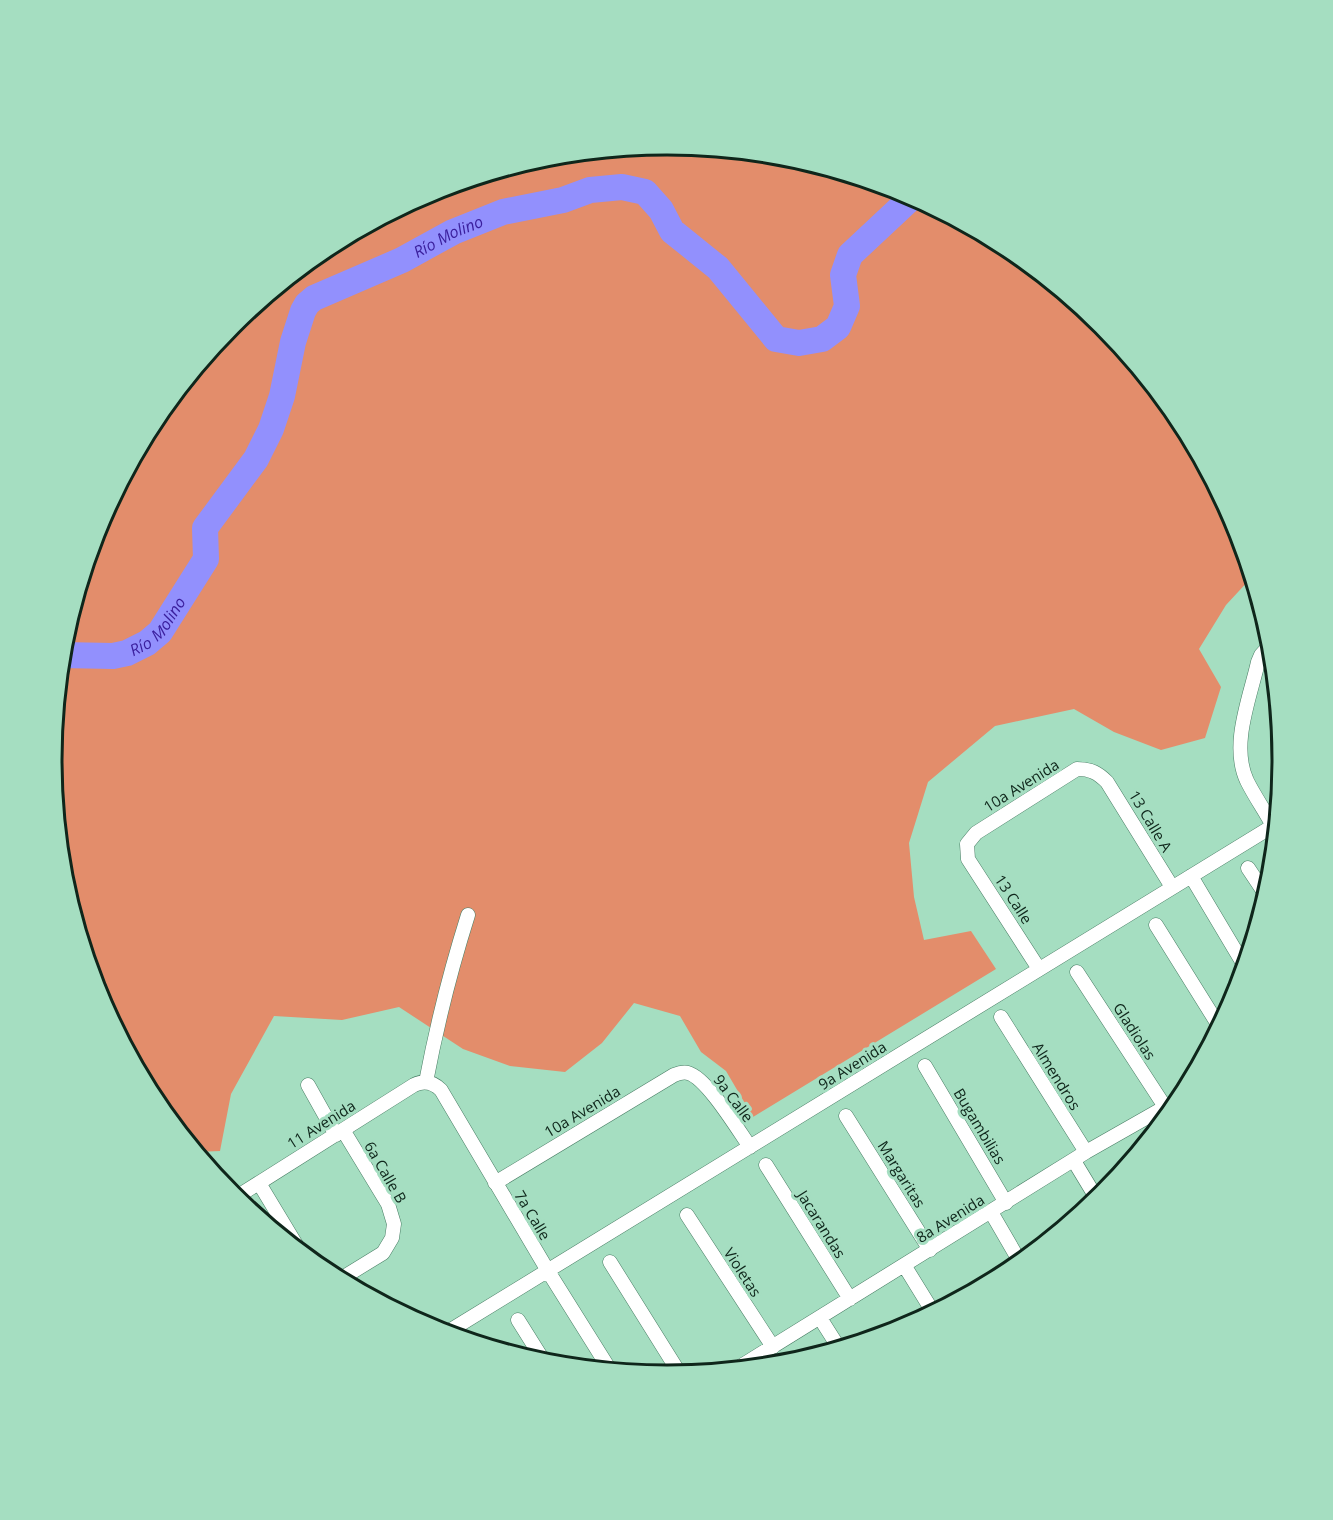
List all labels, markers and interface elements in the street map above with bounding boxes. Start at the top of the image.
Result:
water label: Río Molino [409,210,486,263]
water label: Río Molino [126,592,191,661]
street label: 10a Avenida [980,754,1062,816]
street label: 13 Calle A [1125,787,1177,856]
street label: 13 Calle [991,871,1037,927]
street label: Gladiolas [1109,999,1161,1063]
street label: 9a Avenida [814,1036,890,1094]
street label: Almendros [1028,1038,1086,1114]
street label: 9a Calle [710,1070,758,1126]
street label: 10a Avenida [540,1080,624,1142]
street label: Bugambilias [949,1084,1011,1168]
street label: 11 Avenida [283,1095,359,1153]
street label: 6a Calle B [360,1137,412,1207]
street label: Margaritas [874,1137,930,1211]
street label: Jacarandas [792,1185,851,1262]
street label: 7a Calle [510,1186,556,1244]
street label: 8a Avenida [912,1189,988,1247]
street label: Violetas [720,1244,766,1300]

